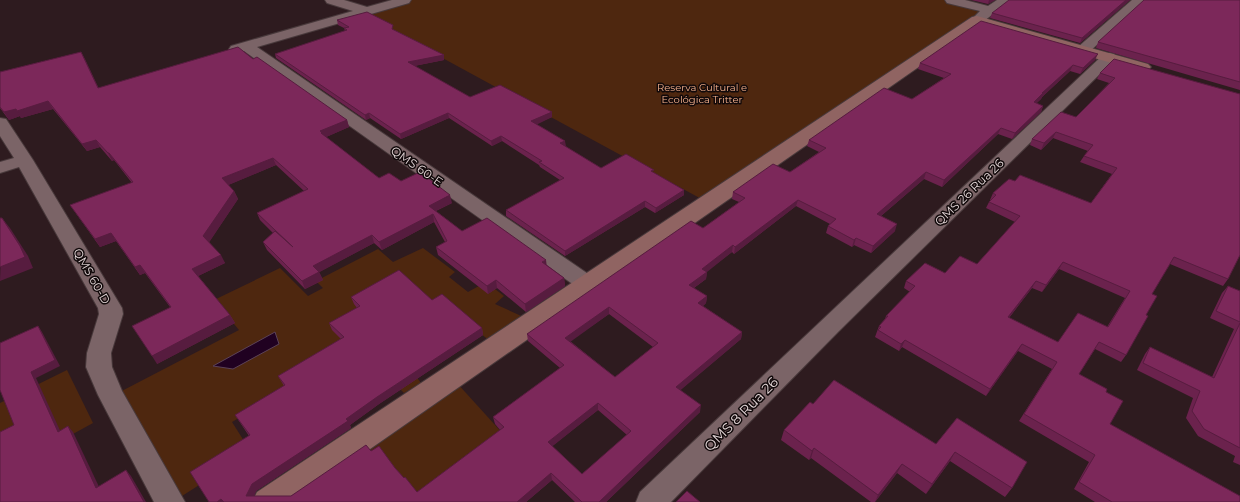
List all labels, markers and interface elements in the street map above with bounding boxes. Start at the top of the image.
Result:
park label: Reserva Cultural e Ecológica Tritter [657,81,747,106]
street label: QMS 60-E [388,143,446,189]
street label: QMS 26 Rua 26 [931,155,1007,229]
street label: QMS 60-D [70,245,114,307]
street label: QMS 8 Rua 26 [700,373,782,455]

